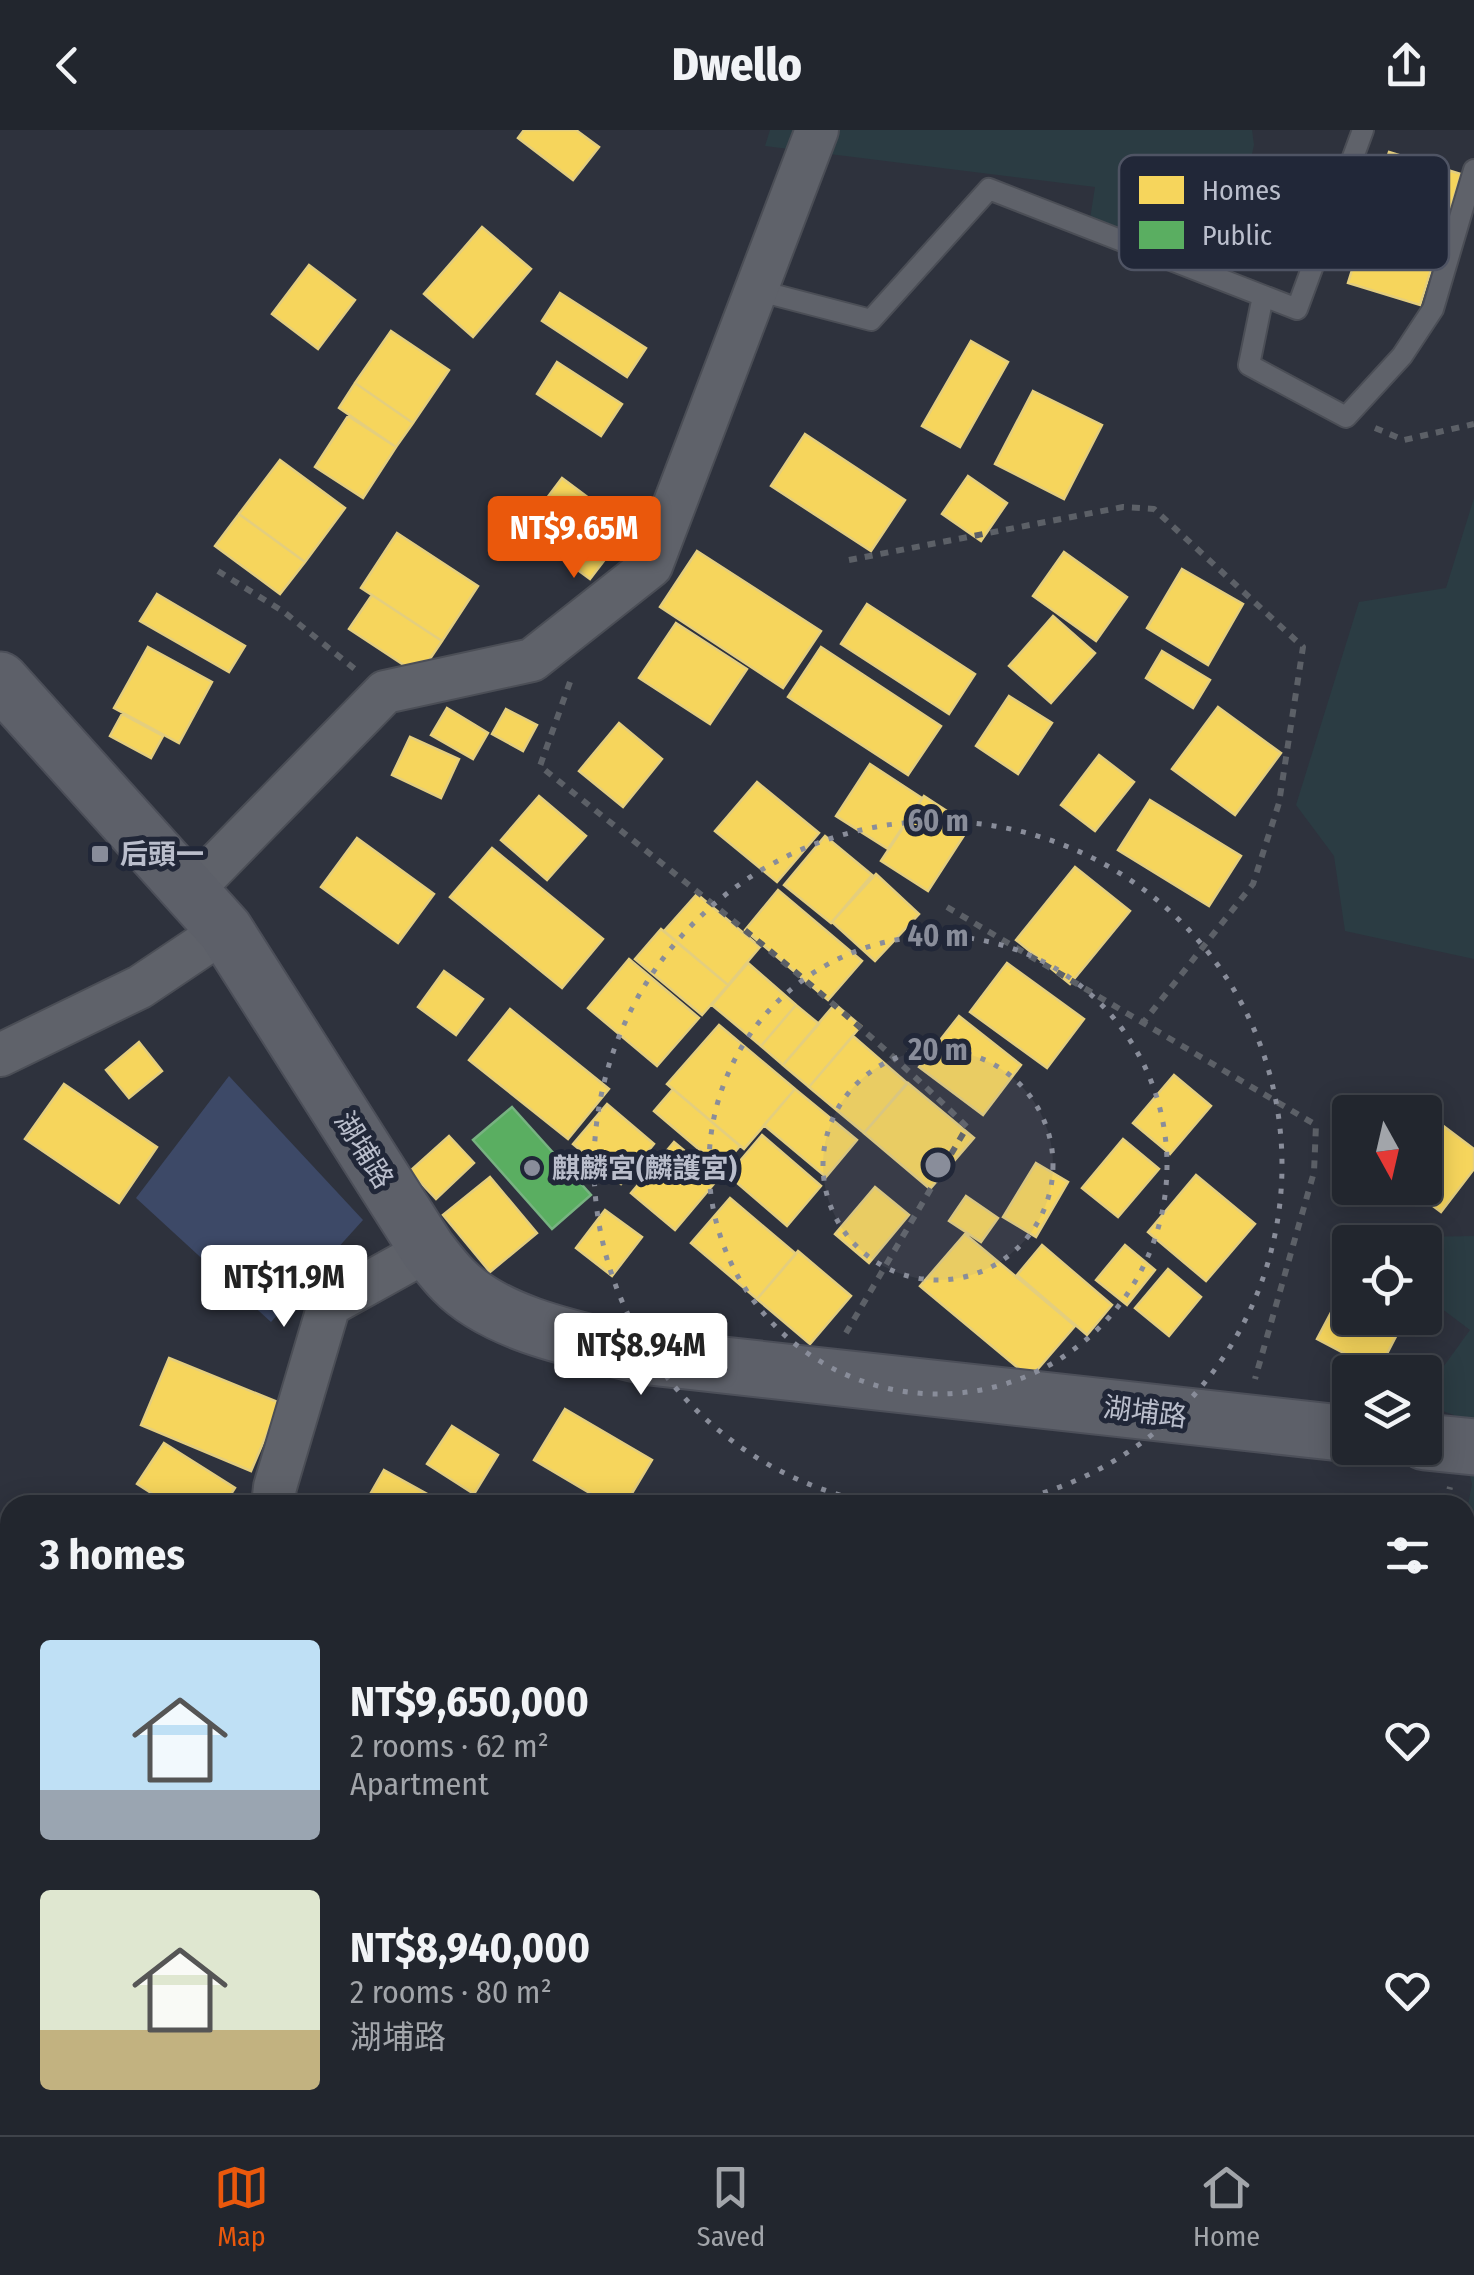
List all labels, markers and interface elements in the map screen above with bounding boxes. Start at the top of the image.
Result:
icon: back [40,38,95,93]
text: Dwello [672,38,802,92]
icon: share [1379,38,1434,93]
legend [1119,155,1449,270]
text: Homes [1202,174,1281,207]
text: Public [1202,219,1272,252]
pin: NT$9.65M [471,496,677,581]
text: NT$9.65M [510,509,638,547]
text: 60 m [907,803,969,839]
place label: 后頭一 [120,838,204,871]
marker: 后頭一 [89,843,111,865]
text: 40 m [908,918,968,954]
text: 20 m [907,1032,968,1068]
north arrow [1332,1095,1442,1205]
map controls [1332,1095,1442,1465]
street label: 湖埔路 [328,1106,400,1194]
centre of rings [920,1147,956,1183]
place label: 麒麟宮(麟護宮) [552,1152,737,1185]
marker: 麒麟宮(麟護宮) [521,1157,543,1179]
button: locate [1332,1225,1442,1335]
pin: NT$11.9M [181,1245,387,1330]
text: NT$11.9M [223,1258,345,1296]
pin: NT$8.94M [538,1313,744,1398]
text: NT$8.94M [576,1326,706,1364]
button: layers [1332,1355,1442,1465]
street label: 湖埔路 [1101,1391,1189,1433]
icon: filters [1380,1528,1435,1583]
text: 3 homes [40,1530,185,1580]
text: NT$9,650,000 [350,1677,589,1727]
icon: home [120,1680,240,1800]
icon: heart [1380,1713,1435,1768]
text: 2 rooms · 62 m² [350,1727,549,1765]
text: Apartment [350,1765,489,1803]
text: NT$8,940,000 [350,1923,590,1973]
icon: home [120,1930,240,2050]
icon: heart [1380,1963,1435,2018]
text: 2 rooms · 80 m² [350,1973,552,2011]
text: 湖埔路 [350,2018,446,2056]
tab: Map [214,2160,269,2253]
tab: Saved [697,2160,765,2253]
tab: Home [1193,2160,1260,2253]

